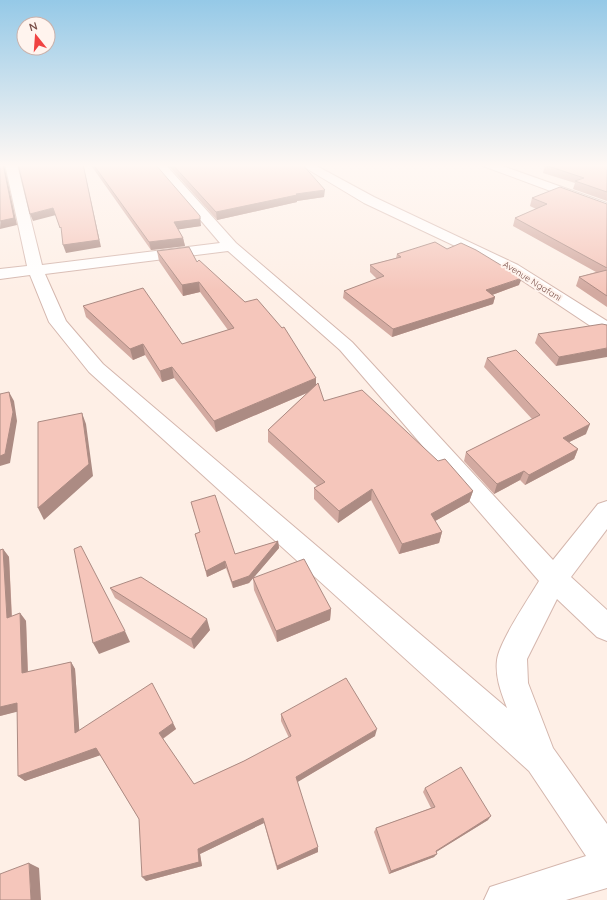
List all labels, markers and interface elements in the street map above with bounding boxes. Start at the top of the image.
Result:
north arrow [16,16,56,56]
text: N [27,19,39,34]
street label: Avenue Ngafani [501,258,563,303]

